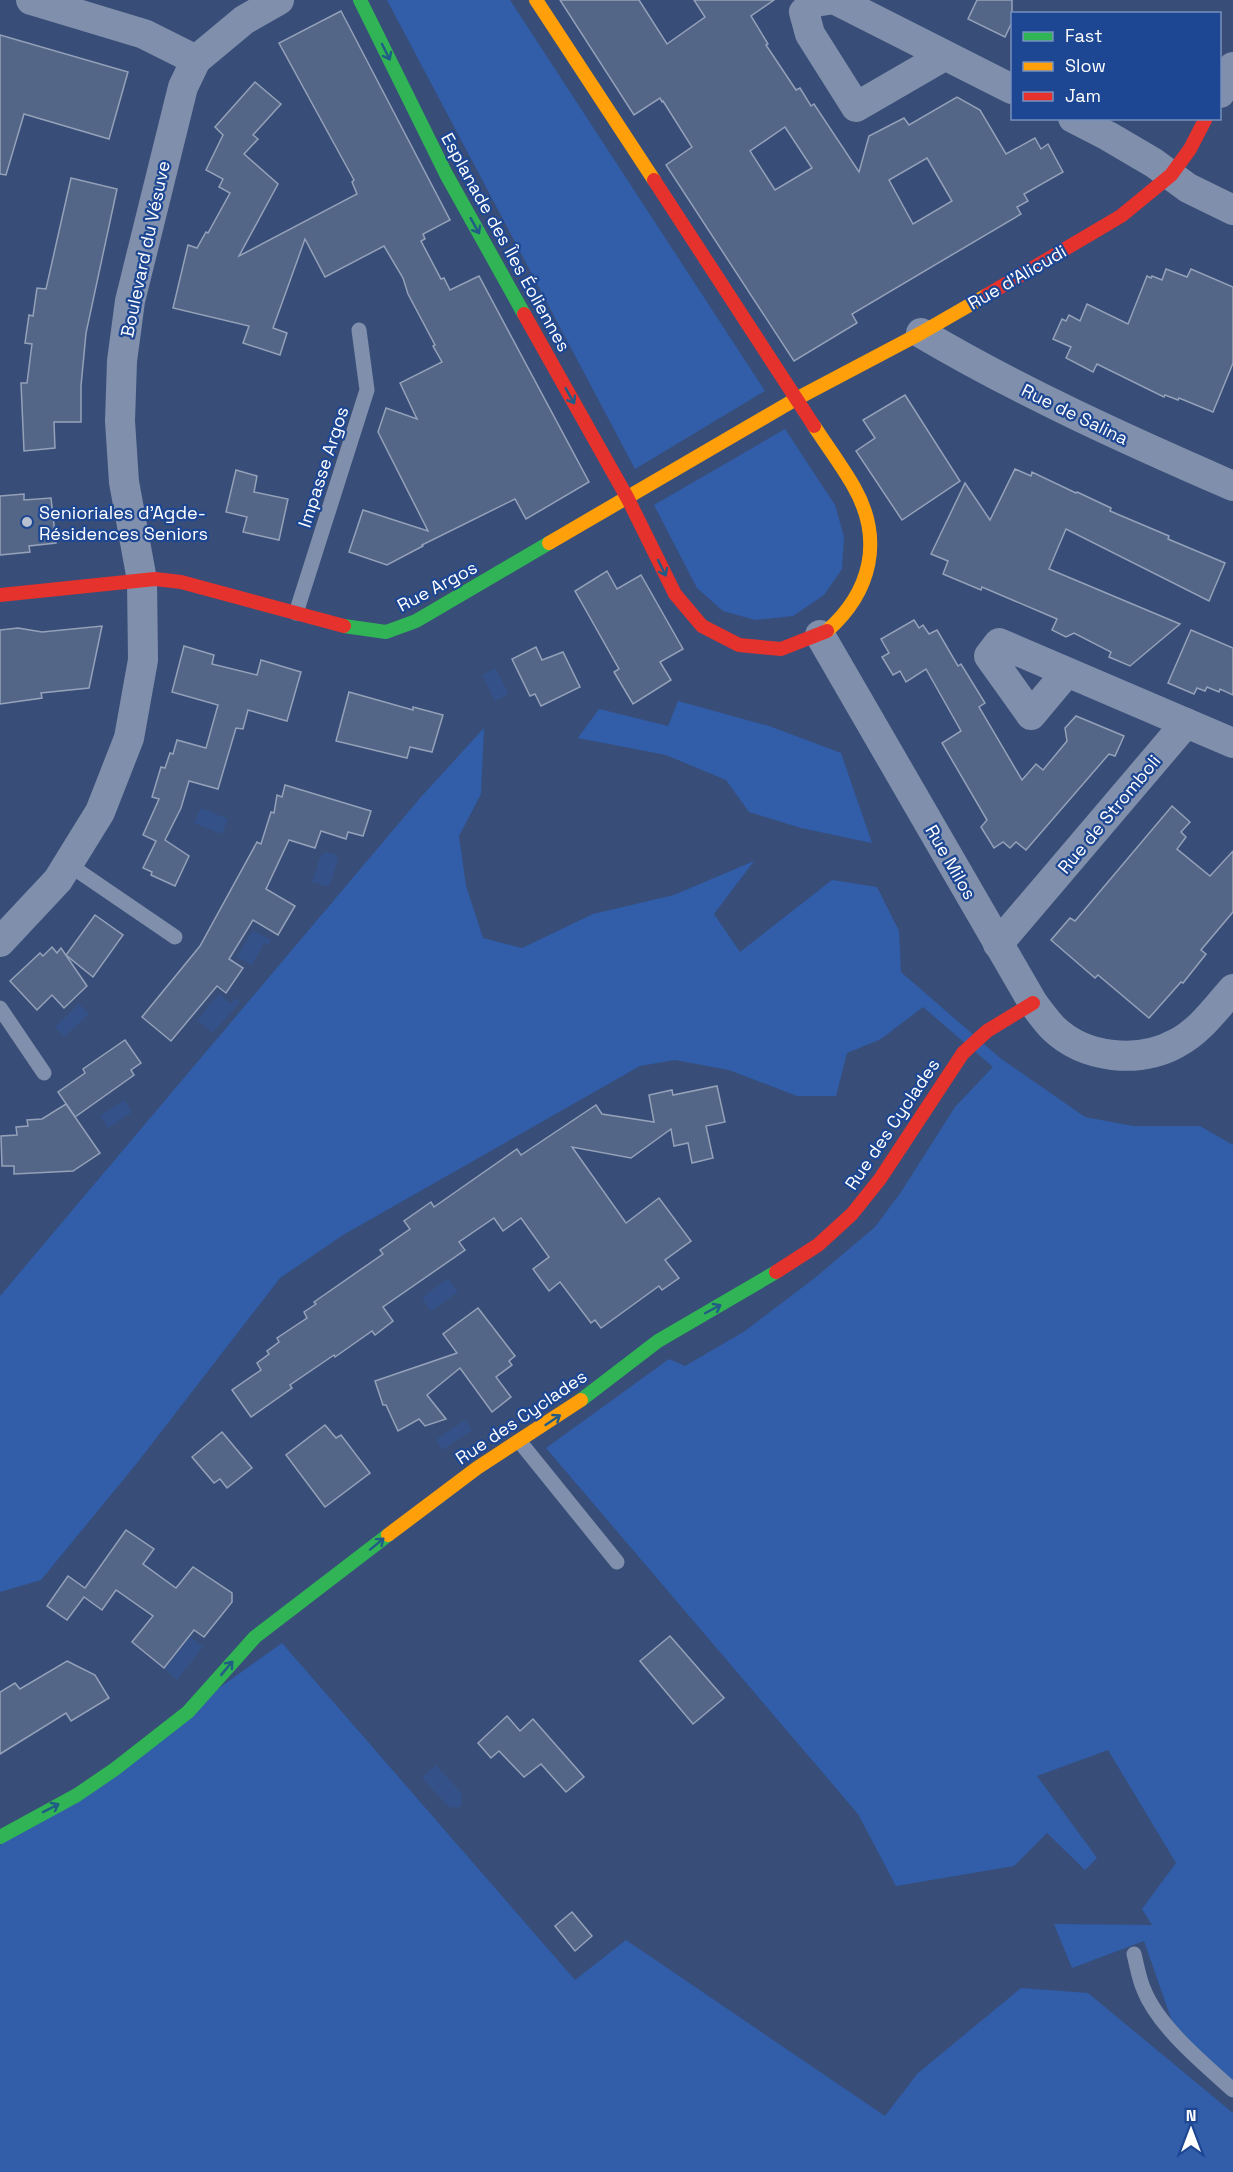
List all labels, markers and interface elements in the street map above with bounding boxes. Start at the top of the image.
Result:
legend [1011,12,1221,120]
text: Fast [1065,24,1102,47]
one-way arrow [380,43,392,61]
text: Slow [1065,54,1106,77]
text: Jam [1065,84,1101,107]
street label: Esplanade des Îles Éoliennes [436,128,576,356]
street label: Boulevard du Vésuve [115,159,175,339]
one-way arrow [470,216,481,234]
street label: Rue d'Alicudi [964,240,1070,314]
street label: Rue de Salina [1018,378,1132,450]
one-way arrow [564,387,576,404]
street label: Impasse Argos [293,404,353,530]
place label: Senioriales d'Agde- Résidences Seniors [39,501,208,545]
marker: Senioriales d'Agde- Résidences Seniors [20,515,34,529]
street label: Rue Argos [393,555,481,617]
one-way arrow [657,558,668,576]
street label: Rue de Stromboli [1052,750,1166,878]
street label: Rue Milos [920,820,982,904]
street label: Rue des Cyclades [840,1054,944,1194]
one-way arrow [704,1303,722,1314]
street label: Rue des Cyclades [451,1365,591,1469]
one-way arrow [544,1413,561,1425]
one-way arrow [369,1538,385,1551]
one-way arrow [220,1660,233,1676]
one-way arrow [41,1802,59,1813]
north arrow [1161,2100,1221,2160]
text: N [1186,2105,1196,2126]

